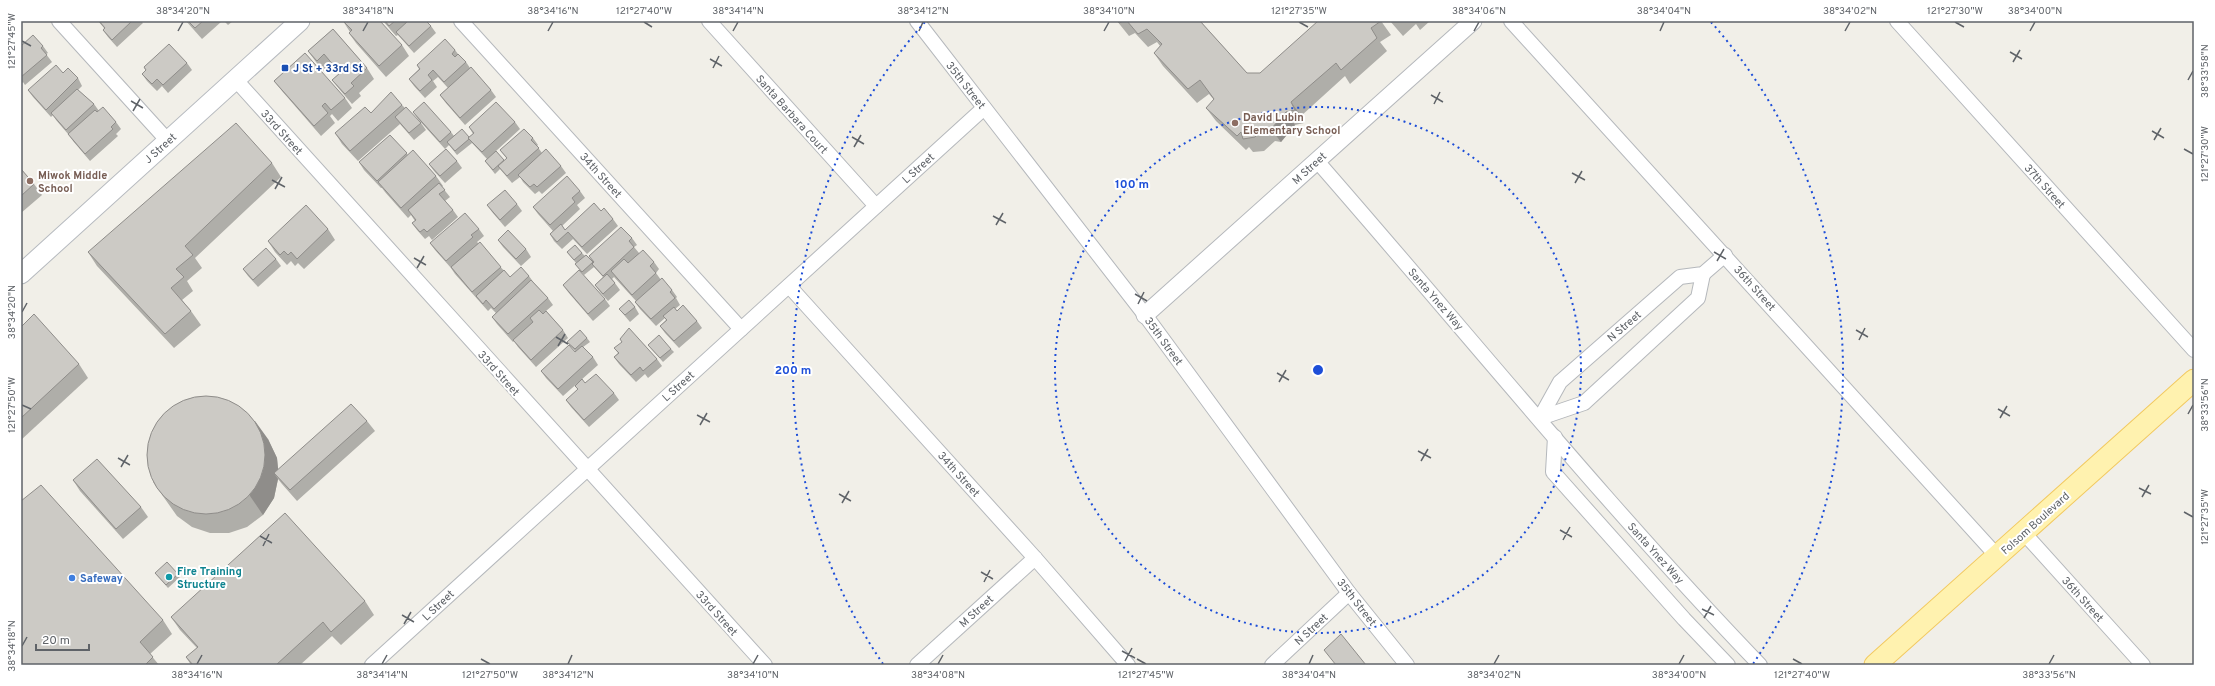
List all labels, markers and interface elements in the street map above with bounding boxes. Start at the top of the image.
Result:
text: 38°34'20"N [156,5,210,18]
text: 38°34'18"N [342,5,394,18]
text: 38°34'16"N [527,5,579,18]
text: 121°27'40"W [616,5,672,18]
text: 38°34'14"N [712,5,764,18]
text: 38°34'12"N [897,5,949,18]
text: 38°34'10"N [1083,5,1135,18]
text: 121°27'35"W [1271,5,1327,18]
text: 38°34'06"N [1452,5,1506,18]
text: 38°34'04"N [1637,5,1691,18]
text: 38°34'02"N [1823,5,1877,18]
text: 121°27'30"W [1927,5,1983,18]
text: 38°34'00"N [2008,5,2062,18]
text: 121°27'45"W [6,13,19,69]
text: 38°33'58"N [2199,44,2212,98]
street label: 35th Street [942,59,988,112]
place label: J St + 33rd St [293,62,363,76]
marker: J St + 33rd St [280,63,290,73]
street label: Santa Barbara Court [752,72,830,157]
street label: 33rd Street [257,107,305,158]
place label: David Lubin Elementary School [1243,111,1340,138]
marker: David Lubin Elementary School [1230,118,1240,128]
text: 121°27'30"W [2199,126,2212,182]
street label: J Street [142,131,180,167]
street label: 34th Street [576,150,624,201]
street label: M Street [1289,150,1330,188]
street label: L Street [900,151,938,187]
street label: 37th Street [2021,162,2068,212]
place label: Miwok Middle School [38,169,107,196]
marker: Miwok Middle School [25,176,35,186]
text: 100 m [1115,177,1149,193]
street label: 36th Street [1730,263,1778,314]
street label: Santa Ynez Way [1404,266,1466,334]
text: 38°34'20"N [6,285,19,339]
street label: N Street [1605,308,1645,345]
street label: 35th Street [1141,315,1185,369]
street label: 33rd Street [474,348,522,399]
text: 200 m [775,363,811,379]
centre of rings [1311,363,1325,377]
street label: L Street [660,369,698,405]
text: 121°27'50"W [6,377,19,433]
text: 38°33'56"N [2199,378,2212,432]
street label: 34th Street [934,449,982,500]
street label: Folsom Boulevard [1999,489,2073,558]
text: 121°27'35"W [2199,489,2212,545]
street label: Santa Ynez Way [1624,520,1687,587]
place label: Fire Training Structure [177,565,242,592]
place label: Safeway [80,572,123,586]
marker: Fire Training Structure [164,572,174,582]
marker: Safeway [67,573,77,583]
street label: 36th Street [2058,574,2106,625]
street label: 35th Street [1333,576,1379,629]
street label: L Street [420,587,458,624]
street label: 33rd Street [692,588,740,639]
street label: M Street [956,593,997,631]
street label: N Street [1292,611,1331,649]
text: 38°34'18"N [6,620,19,672]
scale bar [36,626,89,652]
text: 20 m [42,633,70,649]
text: 38°34'16"N [171,669,223,682]
text: 38°34'14"N [356,669,408,682]
text: 121°27'50"W [462,669,518,682]
text: 38°34'12"N [542,669,594,682]
text: 38°34'10"N [727,669,779,682]
text: 38°34'08"N [911,669,965,682]
text: 121°27'45"W [1118,669,1174,682]
text: 38°34'04"N [1282,669,1336,682]
text: 38°34'02"N [1467,669,1521,682]
text: 38°34'00"N [1652,669,1706,682]
text: 121°27'40"W [1774,669,1830,682]
text: 38°33'56"N [2022,669,2076,682]

